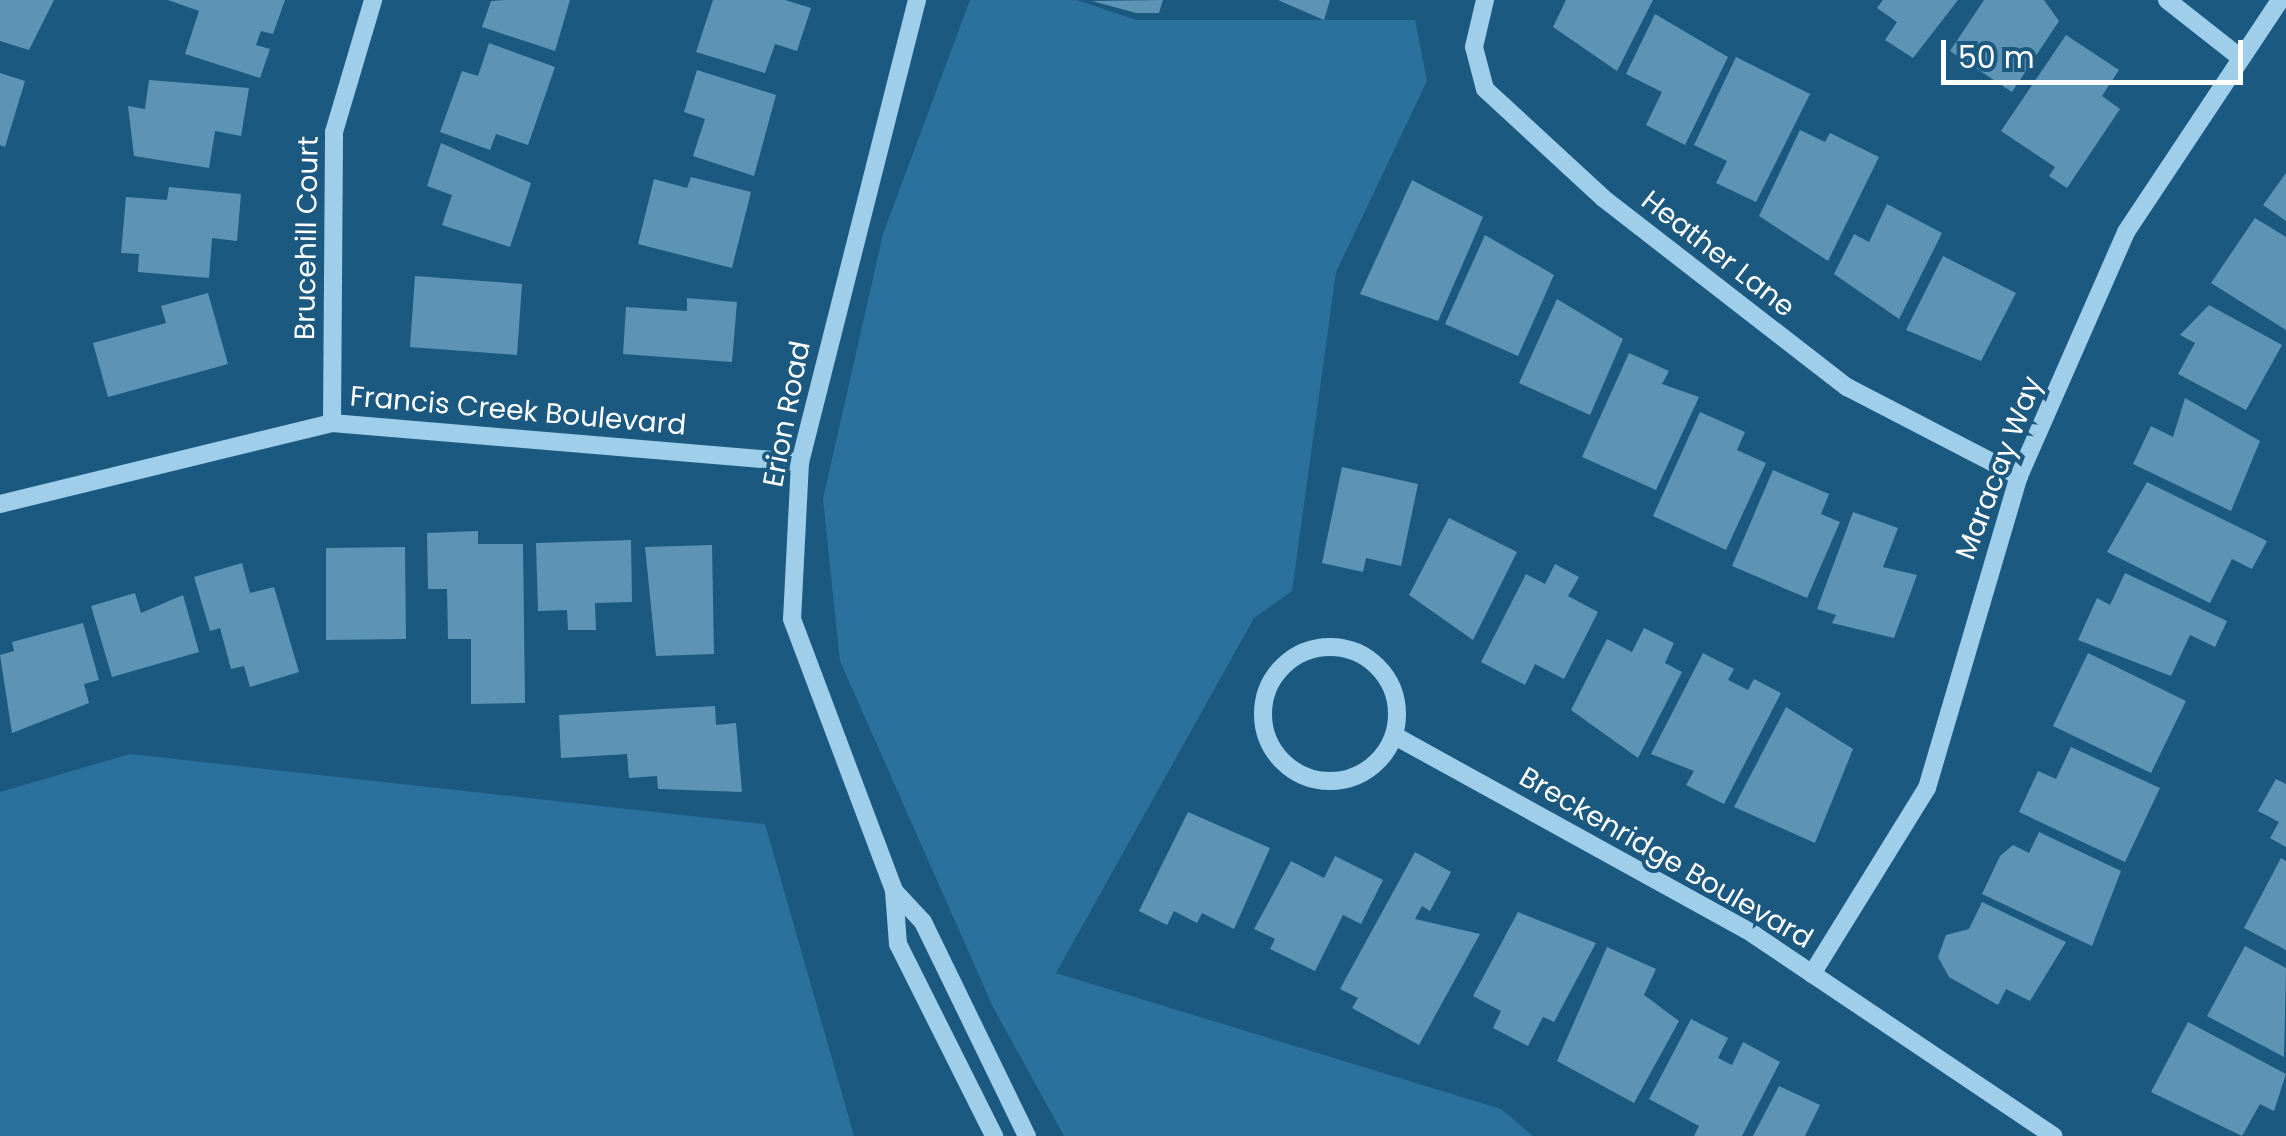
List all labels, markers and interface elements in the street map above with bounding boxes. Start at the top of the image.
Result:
scale bar [1946,20,2248,82]
text: 50 m [1958,36,2035,79]
street label: Brucehill Court [288,136,326,340]
street label: Heather Lane [1635,184,1801,324]
street label: Erion Road [756,338,818,490]
street label: Maracay Way [1949,372,2049,564]
street label: Francis Creek Boulevard [349,380,687,442]
street label: Breckenridge Boulevard [1513,760,1819,956]

